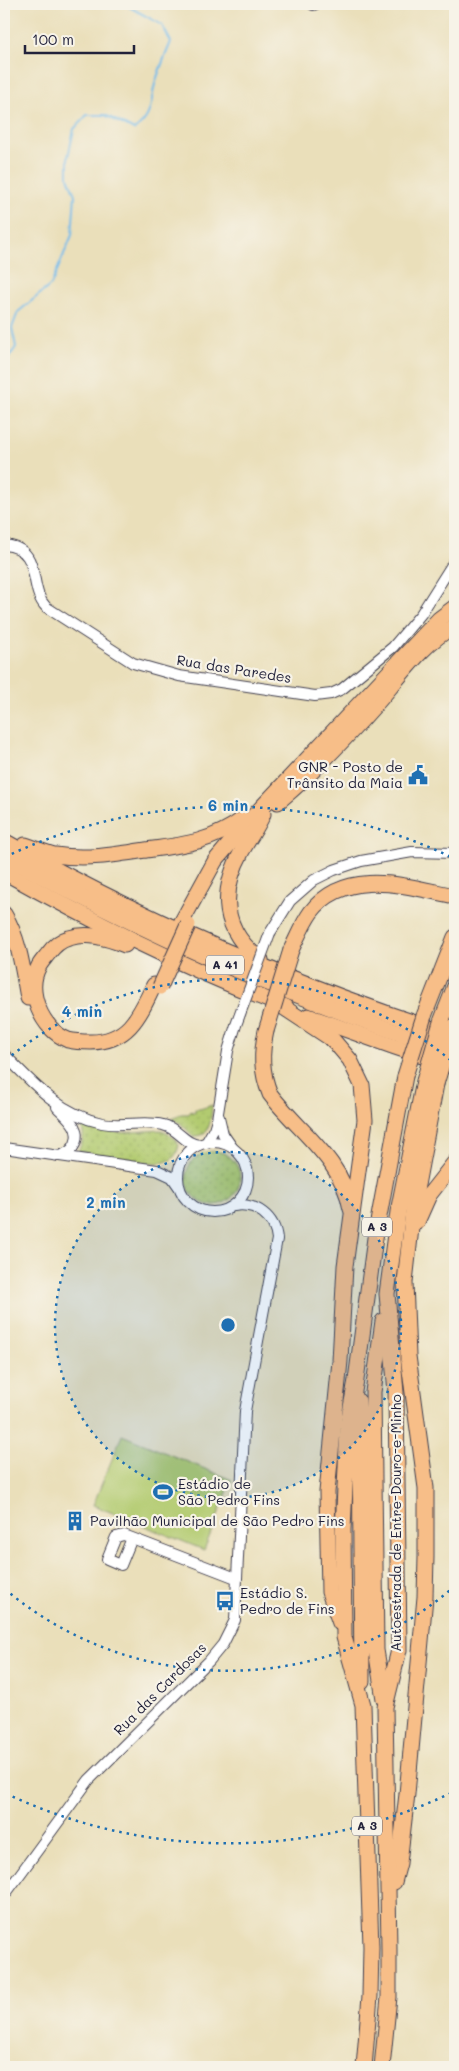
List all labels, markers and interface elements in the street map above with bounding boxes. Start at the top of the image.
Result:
scale bar [25,22,134,54]
text: 100 m [32,29,74,49]
street label: Rua das Paredes [175,650,293,687]
place label: GNR - Posto de Trânsito da Maia [287,757,403,792]
public building icon: GNR - Posto de Trânsito da Maia [407,764,429,786]
text: 6 min [208,795,248,815]
road number: A 41 [206,956,244,974]
text: 4 min [62,1001,102,1021]
text: 2 min [86,1192,126,1212]
road number: A 3 [362,1218,392,1236]
centre of rings [219,1316,237,1334]
street label: Autoestrada de Entre-Douro-e-Minho [386,1394,405,1652]
place label: Estádio de São Pedro Fins [178,1474,280,1509]
sports icon: Estádio de São Pedro Fins [152,1481,174,1503]
building icon: Pavilhão Municipal de São Pedro Fins [64,1510,86,1532]
place label: Pavilhão Municipal de São Pedro Fins [90,1511,345,1530]
place label: Estádio S. Pedro de Fins [240,1583,335,1618]
bus stop icon: Estádio S. Pedro de Fins [214,1590,236,1612]
street label: Rua das Cardosas [109,1638,210,1739]
road number: A 3 [352,1816,382,1835]

